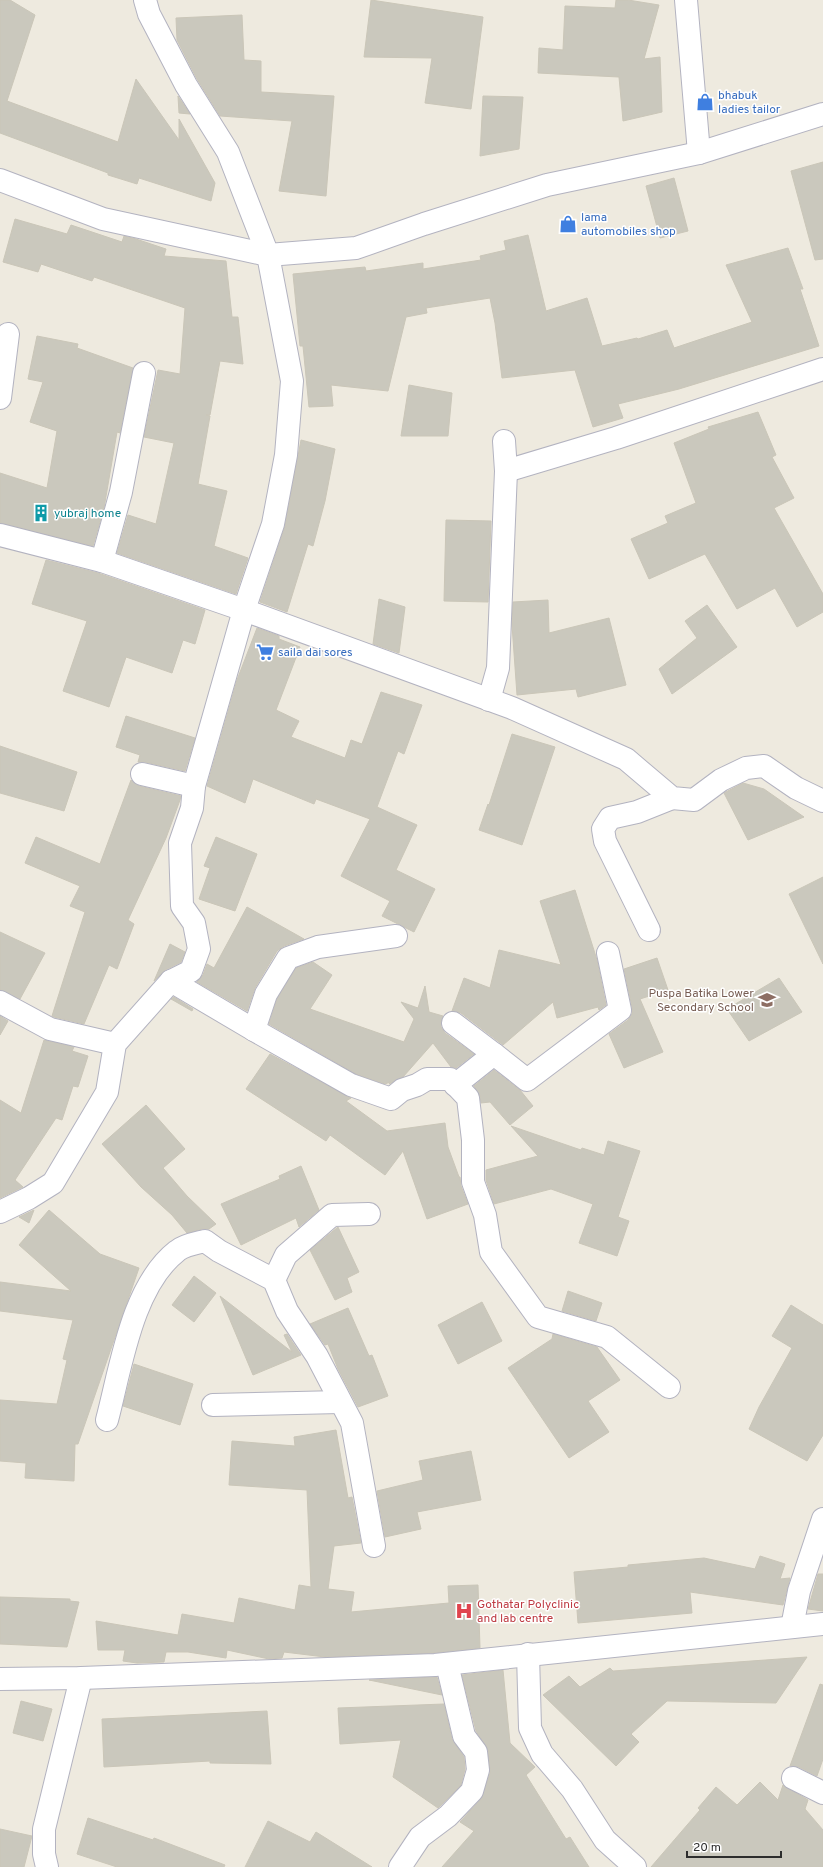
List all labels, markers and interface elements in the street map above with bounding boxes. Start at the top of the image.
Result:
place label: bhabuk ladies tailor [718,88,781,118]
shop icon: bhabuk ladies tailor [695,92,715,112]
place label: lama automobiles shop [581,210,676,240]
shop icon: lama automobiles shop [558,214,578,234]
building icon: yubraj home [31,503,51,523]
place label: yubraj home [54,506,121,522]
supermarket icon: saila dai sores [255,642,275,662]
place label: saila dai sores [278,645,353,661]
place label: Puspa Batika Lower Secondary School [649,986,754,1016]
school or university icon: Puspa Batika Lower Secondary School [757,990,777,1010]
place label: Gothatar Polyclinic and lab centre [477,1597,579,1627]
hospital icon: Gothatar Polyclinic and lab centre [454,1601,474,1621]
scale bar [687,1833,781,1859]
text: 20 m [693,1840,721,1856]

